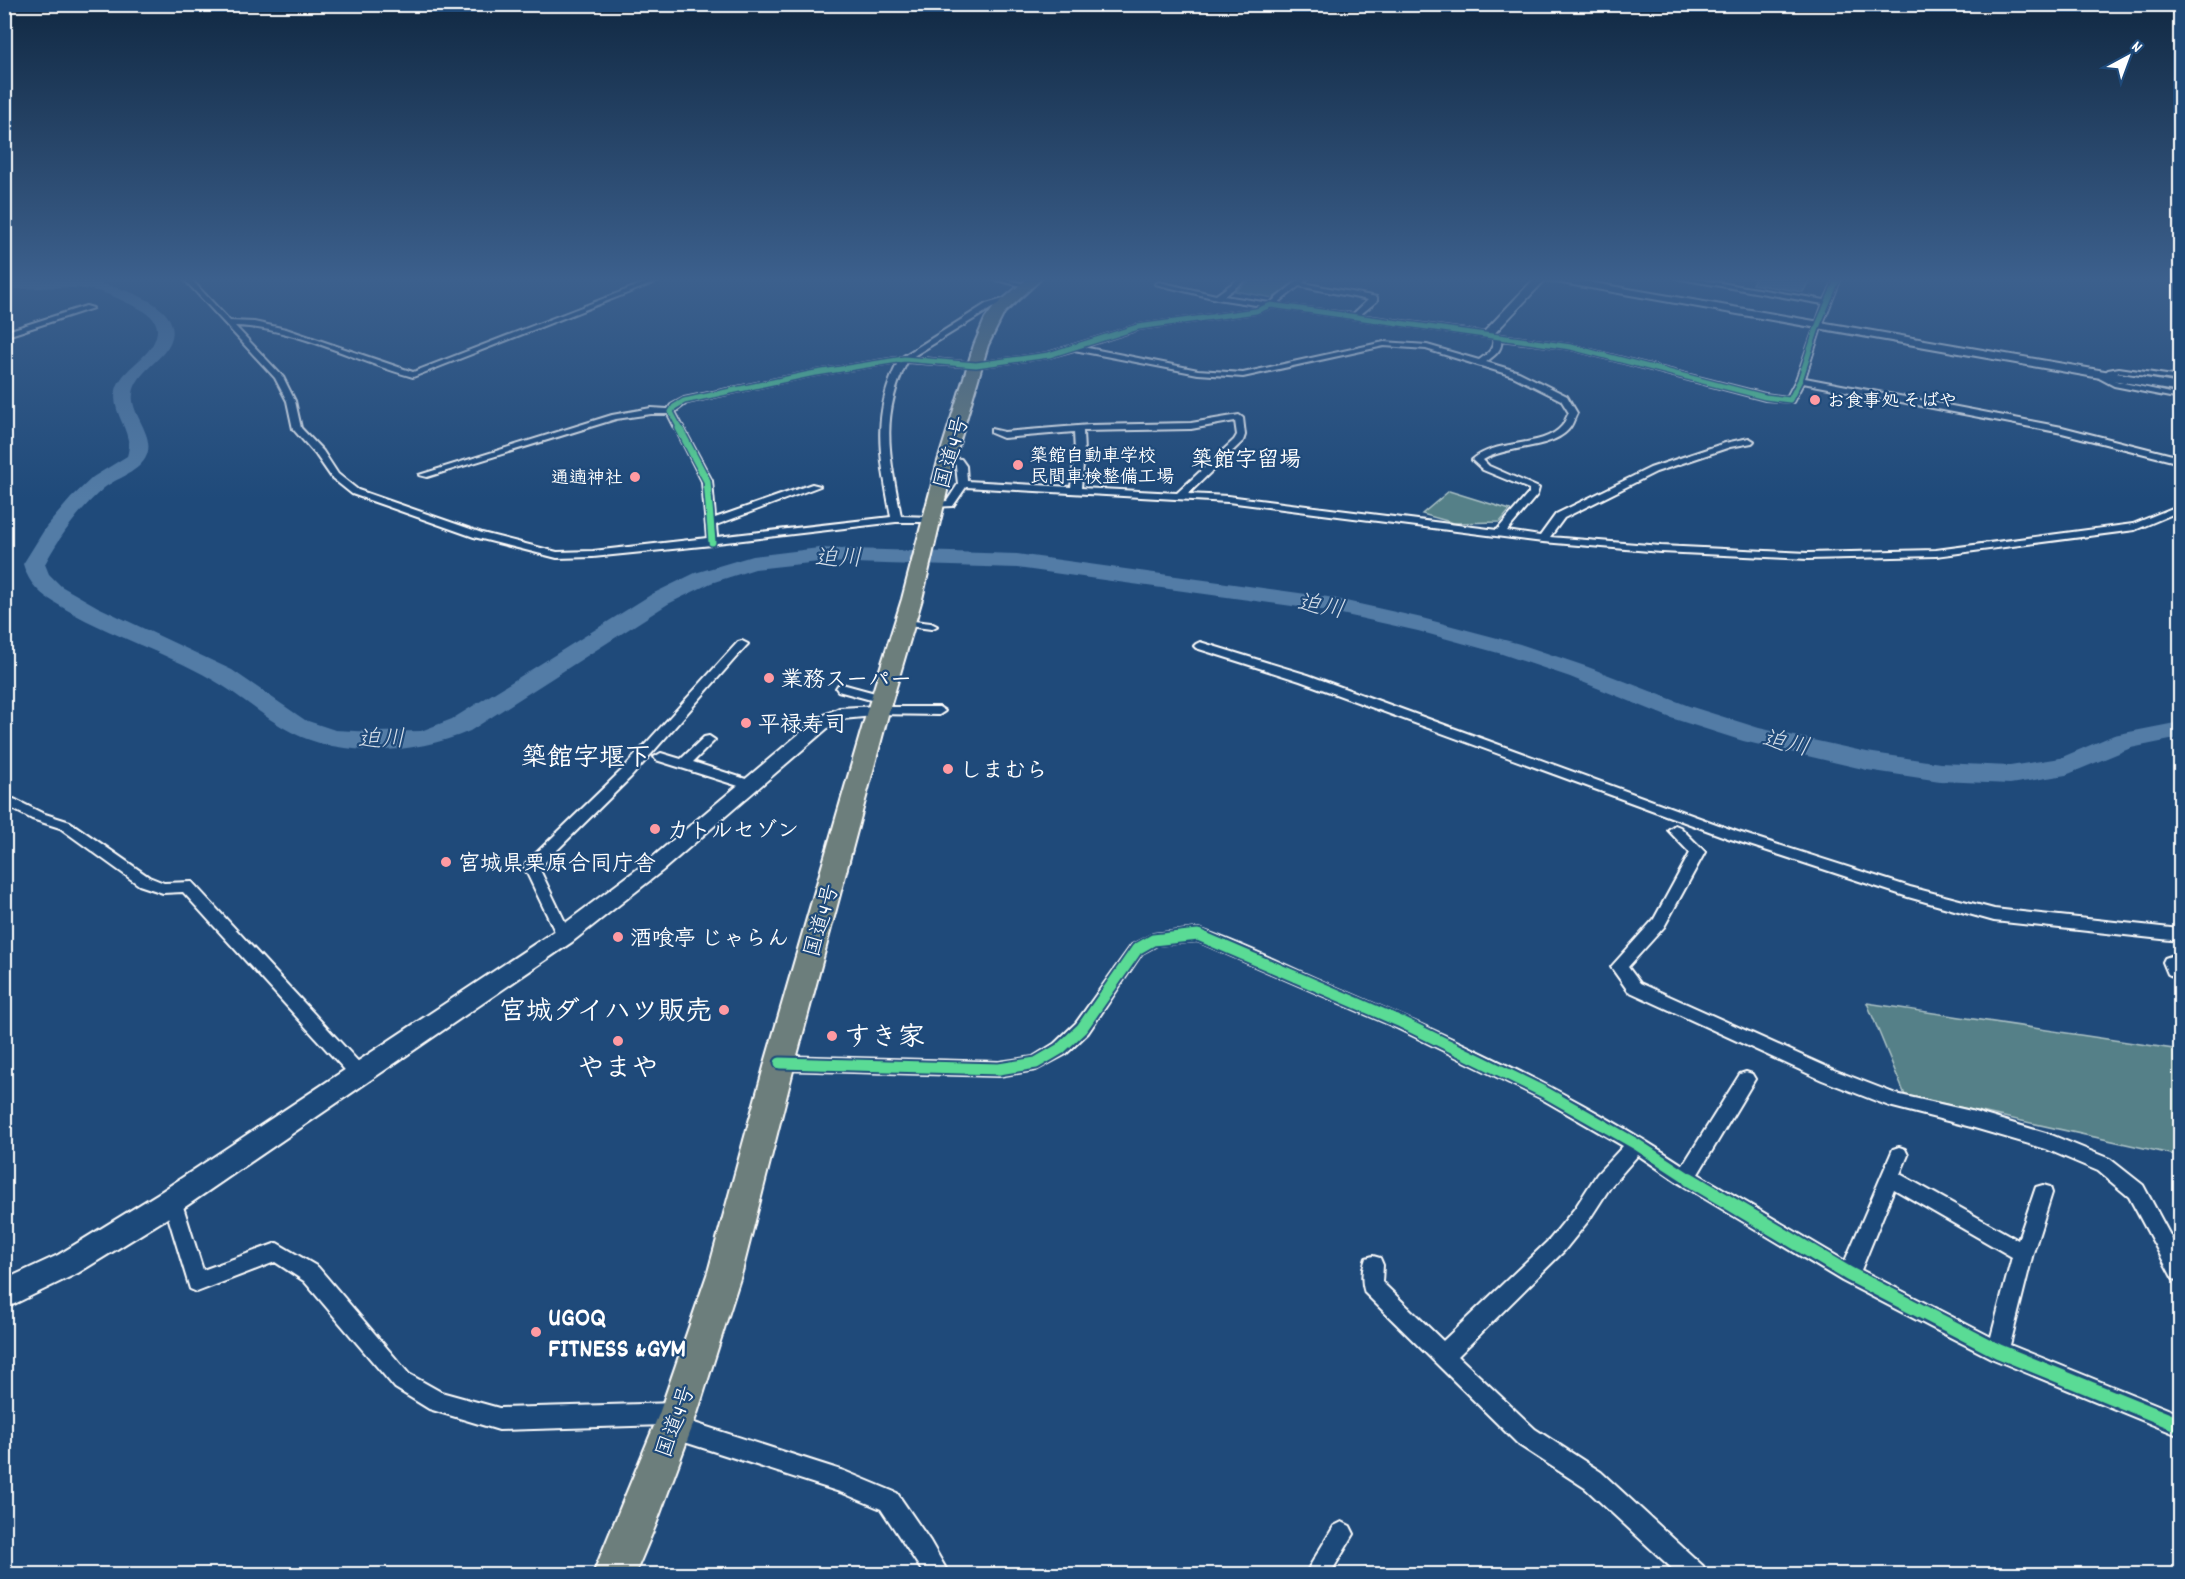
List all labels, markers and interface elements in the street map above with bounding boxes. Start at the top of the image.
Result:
north arrow [2098,27,2158,87]
text: N [2126,36,2147,59]
place label: お食事処 そばや [1827,390,1957,415]
marker: お食事処 そばや [1808,393,1822,407]
street label: 国道4号 [928,413,979,493]
place label: 築館自動車学校 民間車検整備工場 [1030,445,1174,491]
district label: 築館字留場 [1191,446,1301,477]
marker: 築館自動車学校 民間車検整備工場 [1011,458,1025,472]
place label: 通遖神社 [551,467,623,492]
marker: 通遖神社 [628,470,642,484]
water label: 迫川 [814,543,862,577]
water label: 迫川 [1294,587,1347,629]
place label: 業務スーパー [781,666,912,697]
marker: 業務スーパー [762,671,776,685]
place label: 平禄寿司 [758,711,846,742]
marker: 平禄寿司 [739,716,753,730]
water label: 迫川 [1758,723,1813,767]
water label: 迫川 [357,724,405,758]
district label: 築館字堰下 [521,741,651,778]
place label: しまむら [960,757,1048,788]
marker: しまむら [941,762,955,776]
place label: カトルセゾン [667,817,799,848]
marker: カトルセゾン [648,822,662,836]
place label: 宮城県栗原合同庁舎 [458,850,656,881]
marker: 宮城県栗原合同庁舎 [439,855,453,869]
street label: 国道4号 [798,881,849,961]
place label: 酒喰亭 じゃらん [630,925,789,956]
marker: 酒喰亭 じゃらん [611,930,625,944]
place label: 宮城ダイハツ販売 [499,994,712,1033]
marker: 宮城ダイハツ販売 [717,1003,731,1017]
place label: すき家 [844,1020,925,1059]
marker: すき家 [825,1029,839,1043]
marker: やまや [611,1034,625,1048]
place label: やまや [578,1051,659,1090]
place label: UGOQ FITNESS &GYM [548,1300,686,1370]
marker: UGOQ FITNESS &GYM [529,1325,543,1339]
street label: 国道4号 [650,1382,705,1463]

